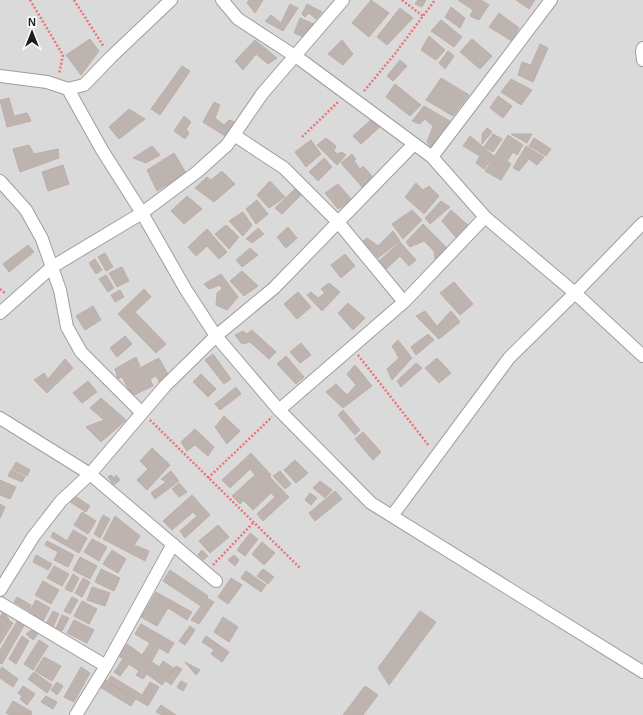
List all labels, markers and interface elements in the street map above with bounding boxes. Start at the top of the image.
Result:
north arrow [12,12,52,52]
text: N [28,16,36,28]

